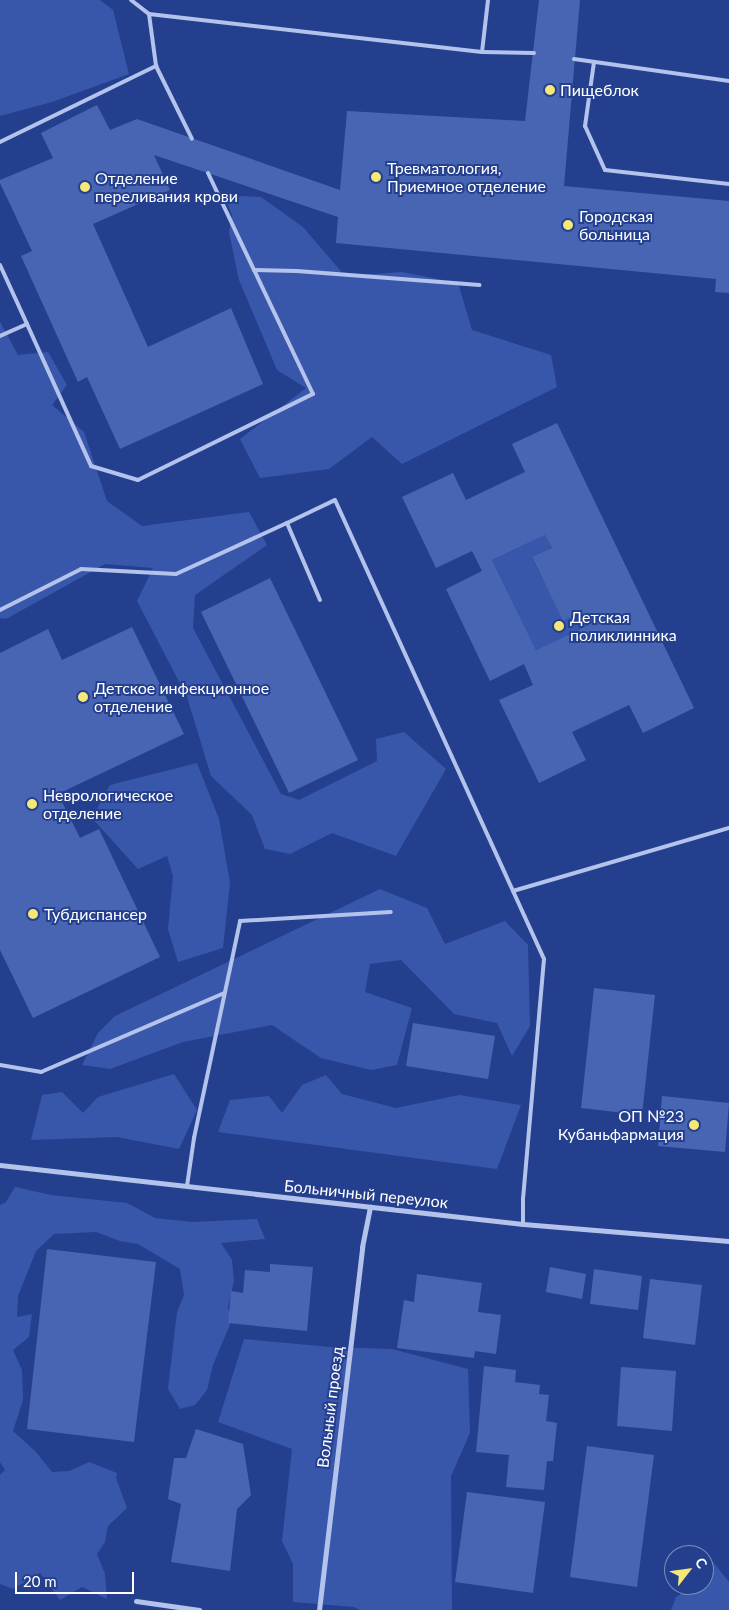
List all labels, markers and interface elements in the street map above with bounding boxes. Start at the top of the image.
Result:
place label: Пищеблок [560,80,639,100]
marker: Пищеблок [544,84,556,96]
place label: Тревматология, Приемное отделение [387,158,546,196]
place label: Отделение переливания крови [95,168,238,206]
marker: Тревматология, Приемное отделение [369,170,383,184]
marker: Отделение переливания крови [79,181,91,193]
place label: Городская больница [579,206,653,244]
marker: Городская больница [561,218,575,232]
place label: Детская поликлинника [570,607,677,645]
marker: Детская поликлинника [552,619,566,633]
place label: Детское инфекционное отделение [94,678,269,716]
marker: Детское инфекционное отделение [76,690,90,704]
place label: Неврологическое отделение [43,785,173,823]
marker: Неврологическое отделение [25,797,39,811]
place label: Тубдиспансер [44,904,147,924]
marker: Тубдиспансер [26,907,40,921]
place label: ОП №23 Кубаньфармация [558,1106,684,1144]
marker: ОП №23 Кубаньфармация [688,1119,700,1131]
street label: Больничный переулок [283,1176,449,1212]
street label: Вольный проезд [313,1345,347,1469]
north arrow [664,1545,714,1595]
text: С [692,1554,711,1571]
scale bar [18,1562,136,1594]
text: 20 m [23,1572,57,1590]

